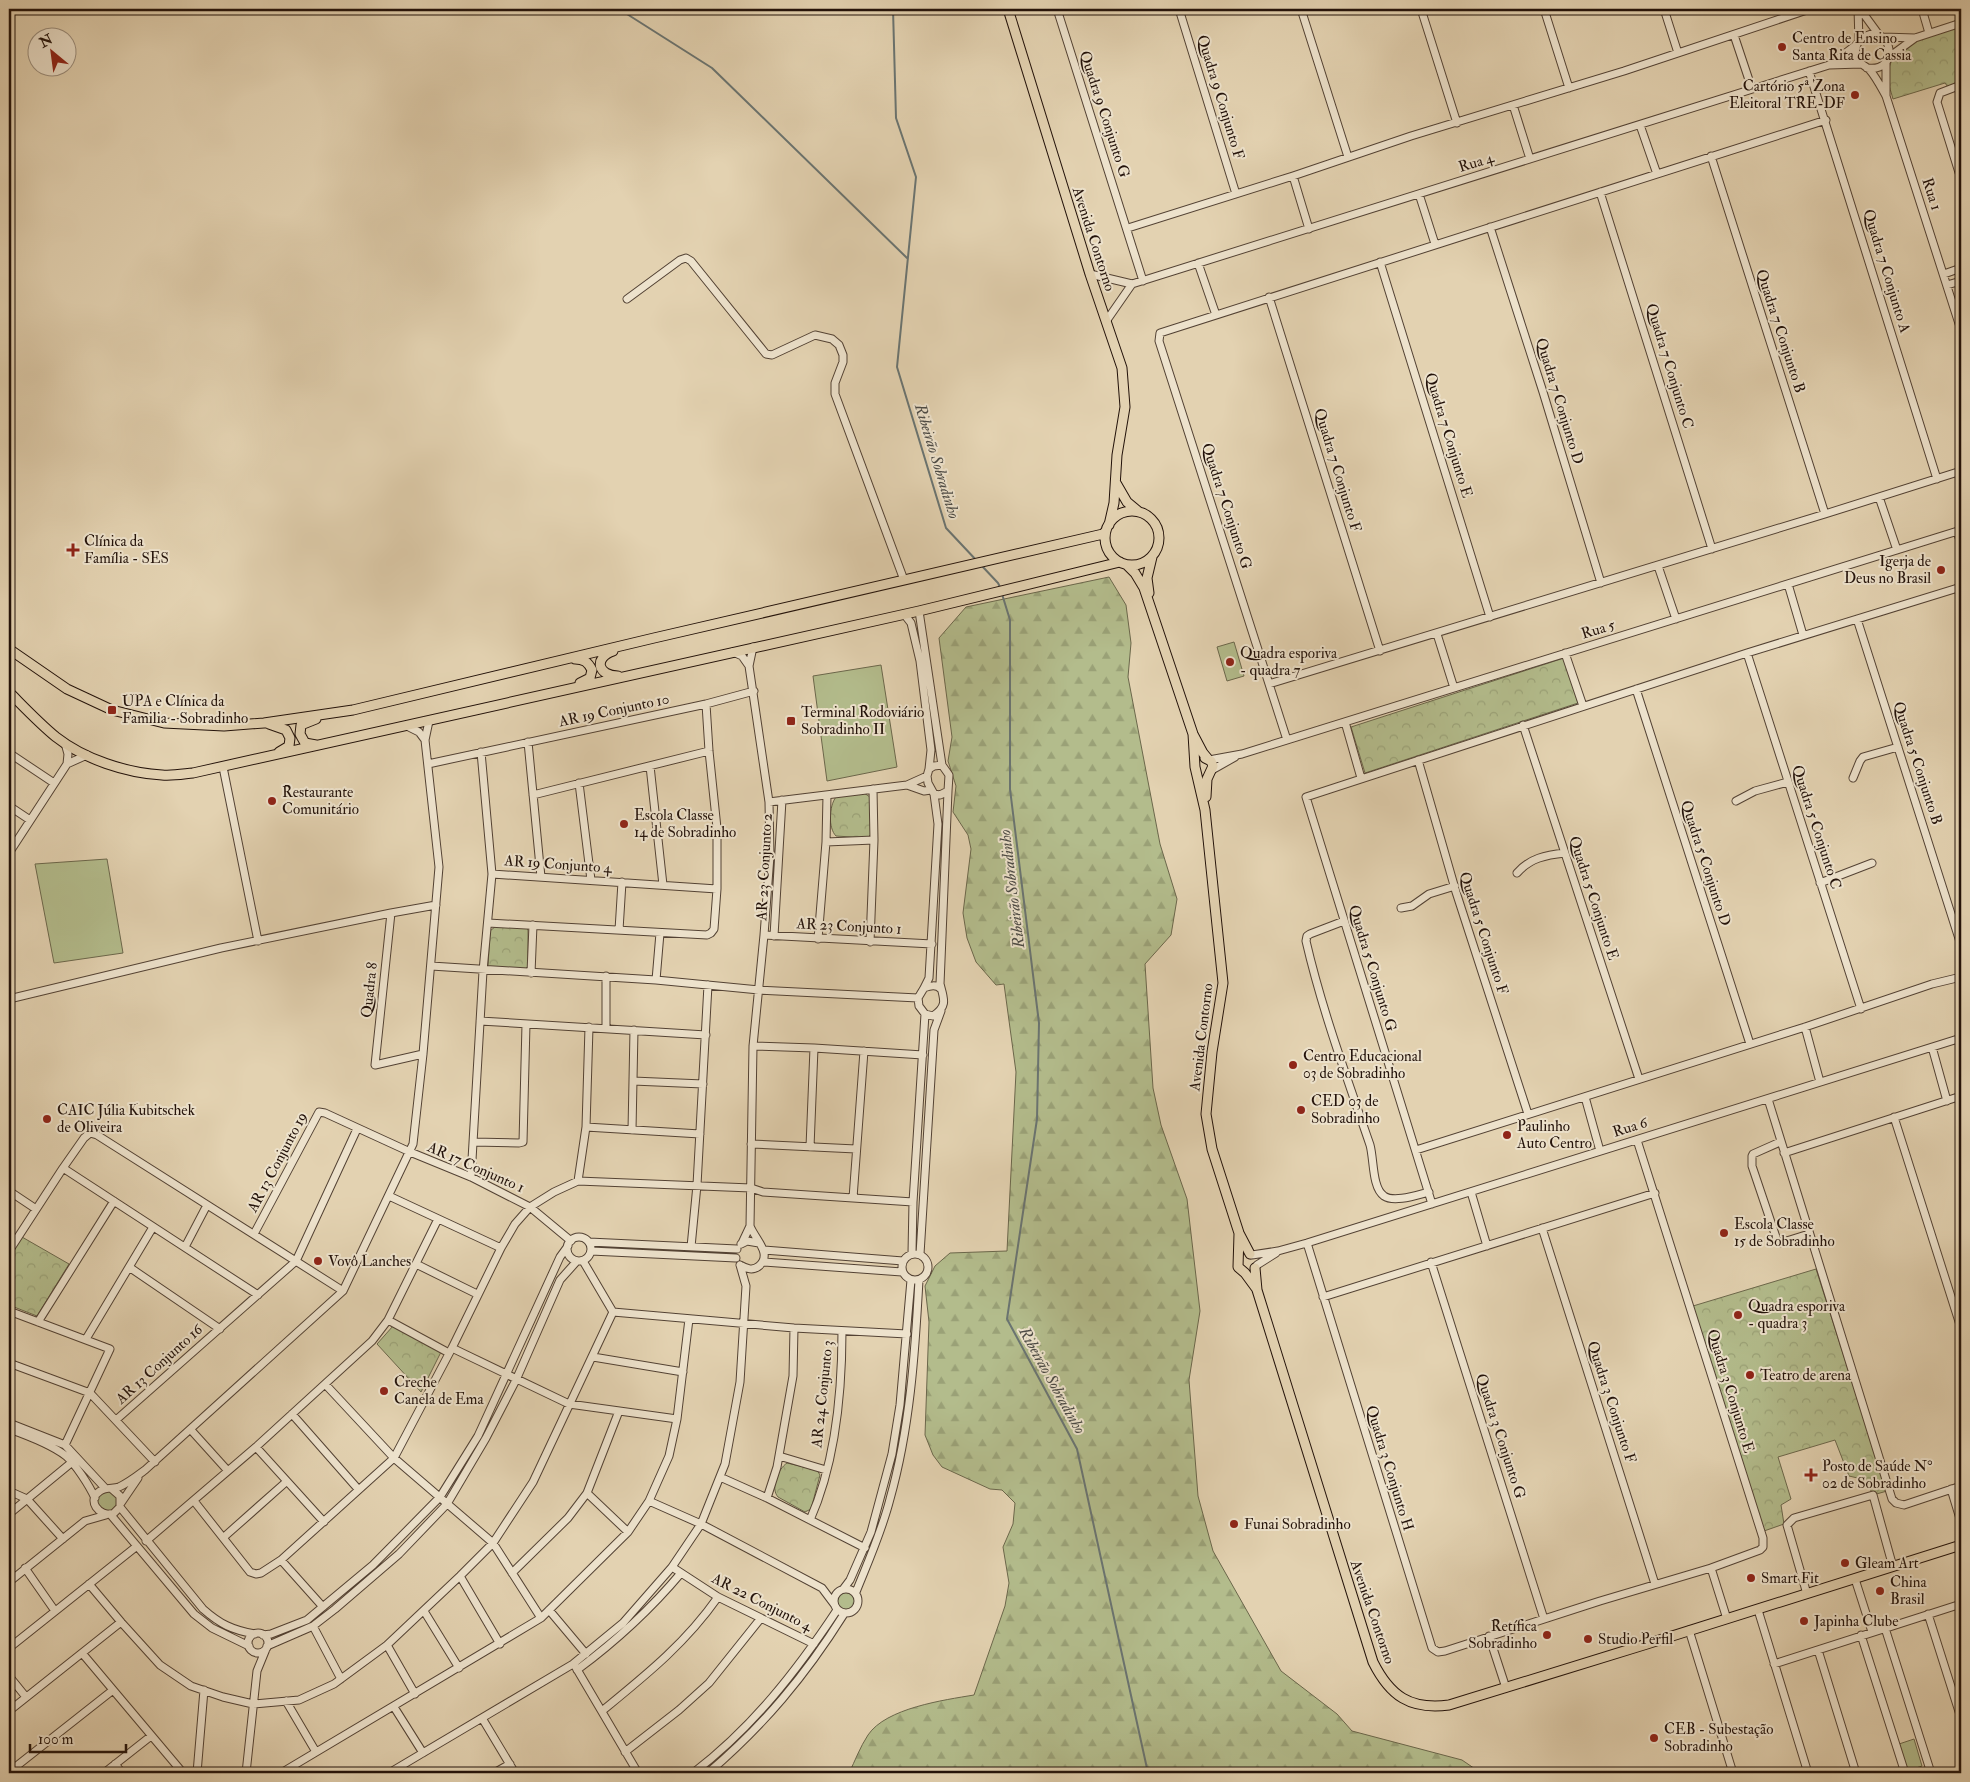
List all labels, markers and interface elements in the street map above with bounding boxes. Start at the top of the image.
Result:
north arrow [28,28,78,78]
place label: Centro de Ensino Santa Rita de Cassia [1792,29,1912,65]
text: N [35,30,56,52]
street label: Quadra 9 Conjunto F [1193,33,1249,162]
marker: Centro de Ensino Santa Rita de Cassia [1776,41,1788,53]
street label: Quadra 9 Conjunto G [1075,48,1134,180]
place label: Cartório 5ª Zona Eleitoral TRE-DF [1729,77,1846,113]
marker: Cartório 5ª Zona Eleitoral TRE-DF [1849,89,1861,101]
street label: Rua 4 [1456,148,1497,177]
street label: Rua 1 [1917,176,1946,213]
street label: Avenida Contorno [1067,184,1119,294]
street label: Quadra 7 Conjunto A [1859,207,1915,336]
street label: Quadra 7 Conjunto B [1752,267,1809,395]
street label: Quadra 7 Conjunto C [1641,301,1698,431]
street label: Quadra 7 Conjunto D [1531,336,1588,467]
street label: Quadra 7 Conjunto E [1420,370,1477,500]
water label: Ribeirão Sobradinho [910,400,964,522]
street label: Quadra 7 Conjunto F [1310,406,1366,535]
street label: Quadra 7 Conjunto G [1197,441,1256,572]
place label: Clínica da Família - SES [84,532,169,568]
marker: Clínica da Família - SES [66,543,80,557]
place label: Igerja de Deus no Brasil [1844,552,1931,588]
marker: Igerja de Deus no Brasil [1935,564,1947,576]
street label: Rua 5 [1579,615,1618,644]
place label: Quadra esporiva - quadra 7 [1240,644,1338,680]
marker: Quadra esporiva - quadra 7 [1224,656,1236,668]
street label: AR 19 Conjunto 10 [556,690,671,732]
place label: UPA e Clínica da Familia - Sobradinho [122,692,248,728]
street label: Quadra 5 Conjunto B [1889,699,1946,827]
place label: Terminal Rodoviário Sobradinho II [801,703,924,739]
marker: UPA e Clínica da Familia - Sobradinho [106,704,118,716]
marker: Terminal Rodoviário Sobradinho II [785,715,797,727]
street label: Quadra 5 Conjunto C [1787,763,1846,892]
place label: Restaurante Comunitário [282,783,359,819]
marker: Restaurante Comunitário [266,795,278,807]
street label: Quadra 5 Conjunto D [1676,798,1735,928]
place label: Escola Classe 14 de Sobradinho [634,806,736,842]
street label: AR 23 Conjunto 2 [752,812,777,922]
marker: Escola Classe 14 de Sobradinho [618,818,630,830]
water label: Ribeirão Sobradinho [995,828,1029,950]
street label: Quadra 5 Conjunto E [1564,834,1623,963]
street label: AR 19 Conjunto 4 [503,851,613,878]
street label: Quadra 5 Conjunto F [1455,869,1513,998]
street label: Quadra 5 Conjunto G [1344,903,1401,1034]
street label: AR 23 Conjunto 1 [795,914,902,939]
street label: Quadra 8 [357,961,382,1019]
street label: Avenida Contorno [1185,982,1218,1093]
place label: Centro Educacional 03 de Sobradinho [1303,1047,1422,1083]
marker: Centro Educacional 03 de Sobradinho [1287,1059,1299,1071]
place label: CED 03 de Sobradinho [1311,1092,1380,1128]
place label: CAIC Júlia Kubitschek de Oliveira [57,1101,195,1137]
marker: CED 03 de Sobradinho [1295,1104,1307,1116]
street label: AR 13 Conjunto 19 [243,1109,312,1216]
marker: CAIC Júlia Kubitschek de Oliveira [41,1113,53,1125]
street label: Rua 6 [1611,1113,1651,1142]
place label: Paulinho Auto Centro [1516,1117,1592,1153]
marker: Paulinho Auto Centro [1501,1129,1513,1141]
street label: AR 17 Conjunto 1 [423,1137,527,1197]
place label: Escola Classe 15 de Sobradinho [1734,1215,1835,1251]
marker: Escola Classe 15 de Sobradinho [1718,1227,1730,1239]
place label: Vovô Lanches [328,1252,411,1271]
marker: Vovô Lanches [312,1255,324,1267]
place label: Quadra esporiva - quadra 3 [1748,1297,1846,1333]
marker: Quadra esporiva - quadra 3 [1732,1309,1744,1321]
street label: AR 13 Conjunto 16 [111,1319,208,1409]
water label: Ribeirão Sobradinho [1014,1323,1090,1438]
street label: Quadra 3 Conjunto E [1703,1327,1758,1456]
street label: AR 24 Conjunto 3 [807,1339,838,1450]
street label: Quadra 3 Conjunto F [1583,1339,1640,1466]
place label: Teatro de arena [1760,1366,1852,1385]
marker: Teatro de arena [1744,1369,1756,1381]
street label: Quadra 3 Conjunto G [1471,1371,1530,1501]
place label: Creche Canela de Ema [394,1373,485,1409]
marker: Creche Canela de Ema [378,1385,390,1397]
street label: Quadra 3 Conjunto H [1361,1403,1418,1533]
place label: Posto de Saúde N° 02 de Sobradinho [1822,1457,1933,1493]
marker: Posto de Saúde N° 02 de Sobradinho [1804,1468,1818,1482]
place label: Funai Sobradinho [1244,1515,1351,1534]
marker: Funai Sobradinho [1228,1518,1240,1530]
place label: Gleam Art [1855,1554,1919,1573]
street label: Avenida Contorno [1346,1557,1399,1667]
marker: Gleam Art [1839,1557,1851,1569]
street label: AR 22 Conjunto 4 [708,1569,816,1636]
place label: Smart Fit [1761,1569,1819,1588]
marker: Smart Fit [1745,1572,1757,1584]
place label: China Brasil [1890,1573,1928,1609]
marker: China Brasil [1874,1585,1886,1597]
place label: Japinha Clube [1813,1612,1898,1632]
marker: Japinha Clube [1798,1615,1810,1627]
place label: Retífica Sobradinho [1468,1617,1538,1653]
marker: Retífica Sobradinho [1541,1629,1553,1641]
place label: Studio Perfil [1598,1630,1673,1649]
marker: Studio Perfil [1582,1633,1594,1645]
place label: CEB - Subestação Sobradinho [1664,1720,1774,1756]
scale bar [30,1722,126,1754]
text: 100 m [38,1730,74,1749]
marker: CEB - Subestação Sobradinho [1648,1732,1660,1744]

